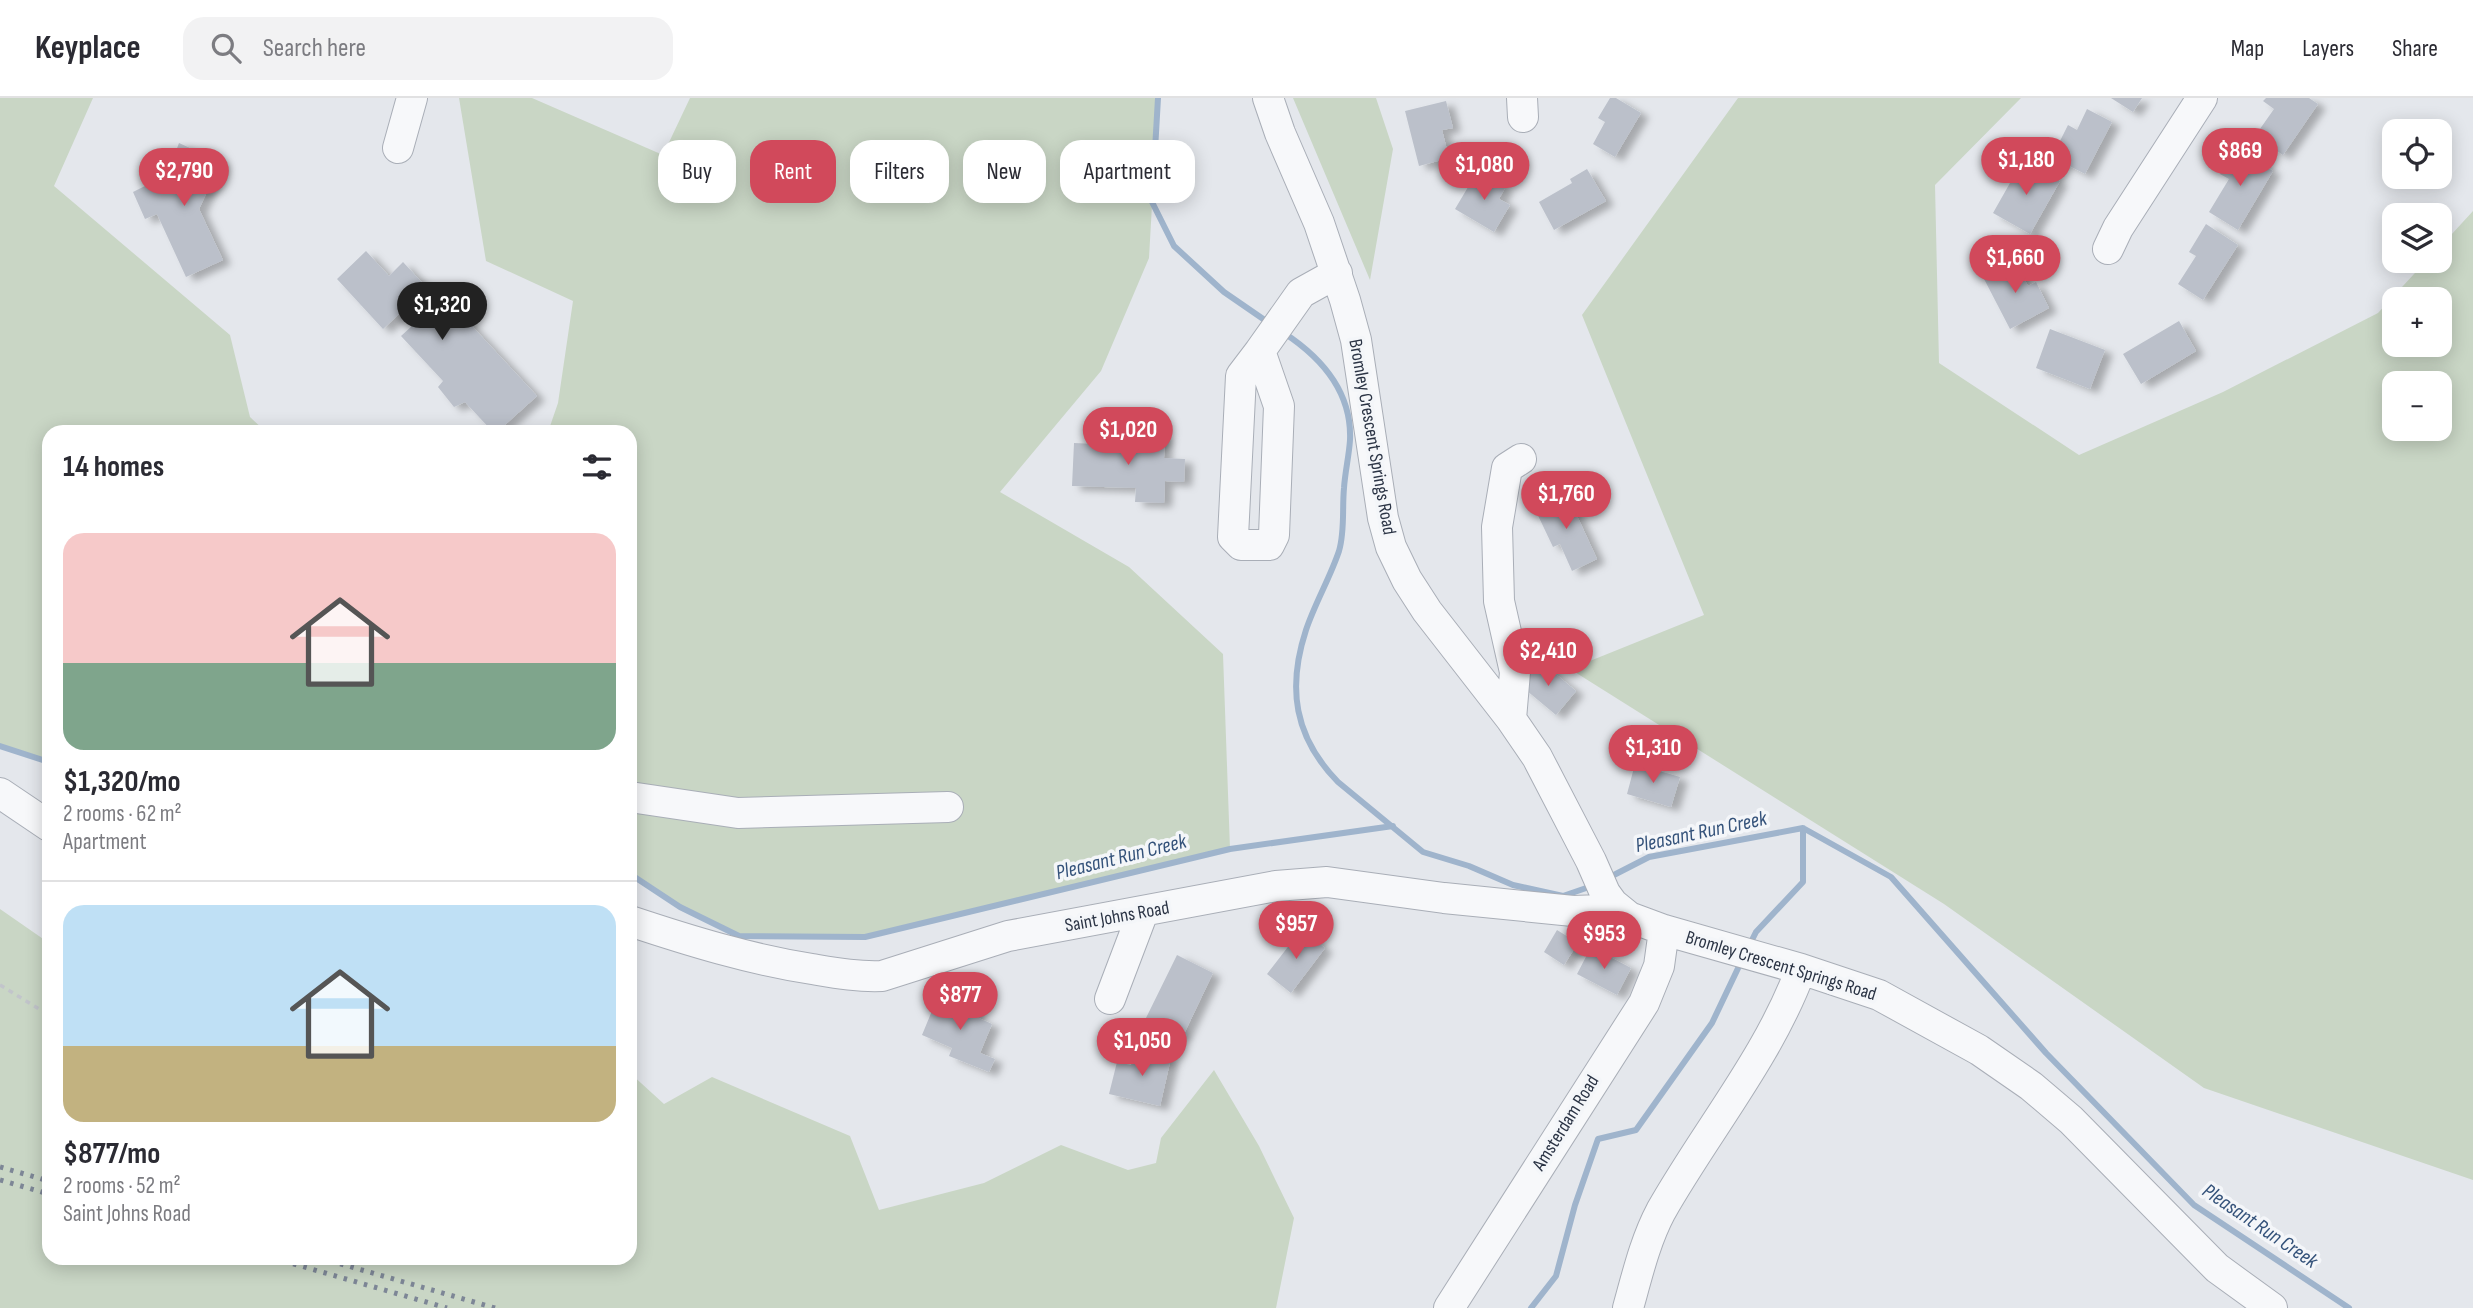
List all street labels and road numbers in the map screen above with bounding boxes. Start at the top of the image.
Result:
street label: Bromley Crescent Springs Road [1343,337,1401,537]
street label: Saint Johns Road [1063,897,1171,937]
street label: Bromley Crescent Springs Road [1683,926,1879,1006]
street label: Amsterdam Road [1527,1071,1604,1176]

